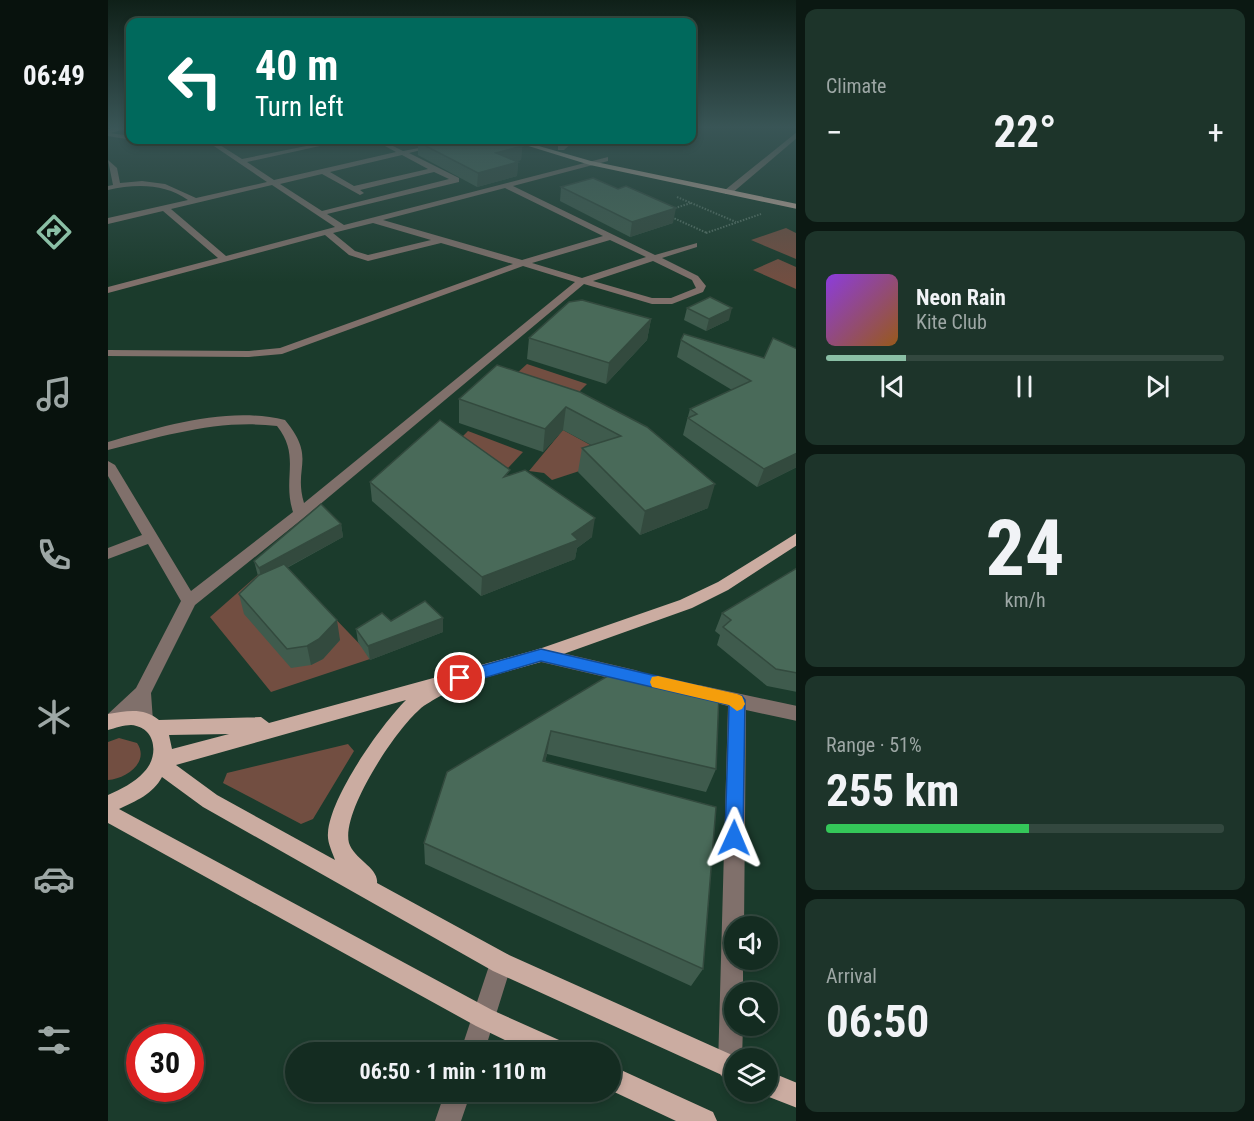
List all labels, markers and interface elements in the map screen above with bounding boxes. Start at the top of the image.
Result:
text: 40 m [255,41,338,90]
icon: left [156,42,234,120]
text: 06:49 [23,60,85,92]
text: Climate [826,74,886,98]
text: Turn left [255,91,344,123]
text: 22° [994,105,1057,158]
text: − [826,113,843,152]
text: + [1208,113,1224,152]
icon: directions [33,211,75,253]
text: Neon Rain [916,285,1006,310]
text: Kite Club [916,310,987,334]
icon: previous [876,370,909,403]
icon: pause [1008,370,1041,403]
icon: next [1141,370,1174,403]
icon: music [33,373,75,415]
text: 24 [986,503,1064,594]
icon: phone [33,534,75,576]
text: km/h [1004,588,1046,612]
pin [434,652,485,703]
icon: arrive [443,661,476,694]
icon: climate [33,696,75,738]
text: Range · 51% [826,733,922,757]
text: 255 km [826,764,959,817]
position arrow [702,806,766,870]
icon: car [33,858,75,900]
map controls [724,916,778,1102]
button: sound [724,916,778,970]
text: Arrival [826,964,877,988]
button: search [724,982,778,1036]
text: 06:50 [826,995,929,1048]
icon: filters [33,1019,75,1061]
speed limit sign: 30 [126,1024,204,1102]
button: layers [724,1048,778,1102]
text: 06:50 · 1 min · 110 m [360,1059,546,1084]

